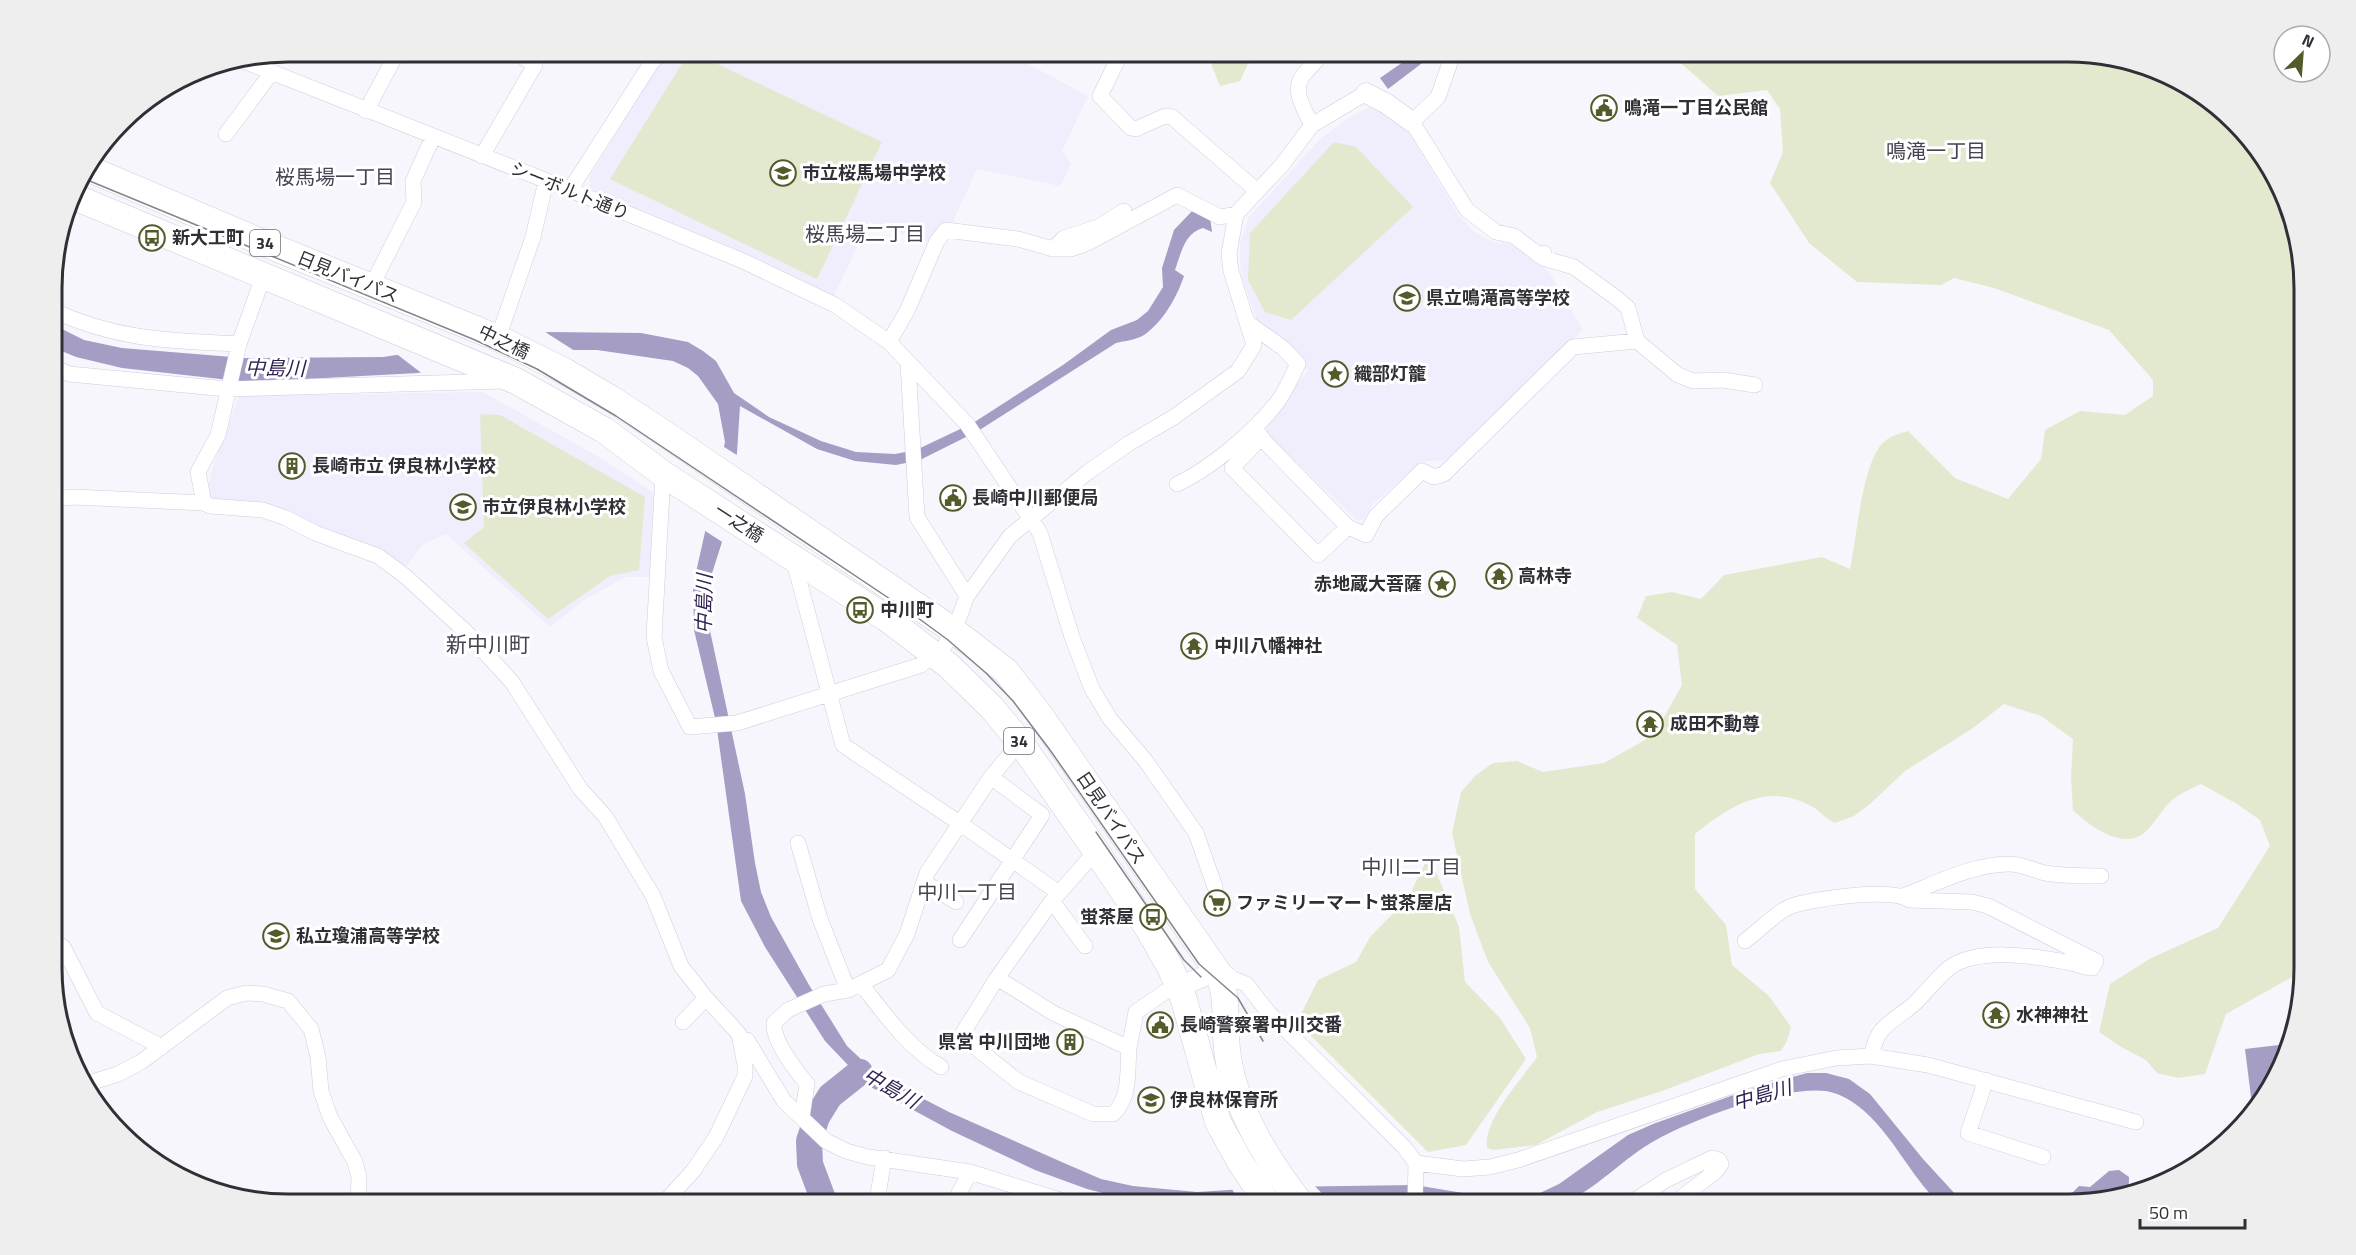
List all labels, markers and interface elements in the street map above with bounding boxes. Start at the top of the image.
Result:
north arrow [2272,24,2332,84]
text: N [2298,27,2318,54]
public building icon: 鳴滝一丁目公民館 [1589,93,1619,123]
place label: 鳴滝一丁目公民館 [1624,94,1768,121]
district label: 鳴滝一丁目 [1886,135,1986,166]
street label: シーボルト通り [507,154,634,227]
school or university icon: 市立桜馬場中学校 [768,158,798,188]
place label: 市立桜馬場中学校 [802,159,946,186]
district label: 桜馬場一丁目 [275,161,395,192]
district label: 桜馬場二丁目 [805,218,925,249]
bus stop icon: 新大工町 [137,223,167,253]
place label: 新大工町 [172,224,244,251]
road number: 34 [250,230,280,256]
street label: 日見バイパス [293,244,403,309]
school or university icon: 県立鳴滝高等学校 [1392,283,1422,313]
place label: 県立鳴滝高等学校 [1426,284,1570,311]
street label: 中之橋 [474,318,534,366]
water label: 中島川 [245,351,307,384]
place icon: 織部灯籠 [1320,359,1350,389]
place label: 織部灯籠 [1354,360,1426,387]
building icon: 長崎市立 伊良林小学校 [277,451,307,481]
place label: 長崎市立 伊良林小学校 [312,452,496,479]
public building icon: 長崎中川郵便局 [938,483,968,513]
place label: 長崎中川郵便局 [972,484,1098,511]
school or university icon: 市立伊良林小学校 [448,492,478,522]
place label: 市立伊良林小学校 [482,493,626,520]
street label: 一之橋 [709,497,769,549]
temple icon: 高林寺 [1484,561,1514,591]
place label: 高林寺 [1518,562,1572,589]
place icon: 赤地蔵大菩薩 [1427,569,1457,599]
place label: 赤地蔵大菩薩 [1314,570,1422,597]
water label: 中島川 [687,572,720,634]
bus stop icon: 中川町 [845,595,875,625]
place label: 中川町 [880,596,934,623]
district label: 新中川町 [446,628,530,660]
temple icon: 中川八幡神社 [1179,631,1209,661]
place label: 中川八幡神社 [1214,632,1322,659]
temple icon: 成田不動尊 [1635,709,1665,739]
place label: 成田不動尊 [1670,710,1760,737]
road number: 34 [1004,728,1034,754]
street label: 日見バイパス [1070,766,1153,870]
district label: 中川二丁目 [1361,851,1461,882]
district label: 中川一丁目 [917,876,1017,907]
supermarket icon: ファミリーマート蛍茶屋店 [1202,888,1232,918]
place label: ファミリーマート蛍茶屋店 [1236,889,1452,916]
bus stop icon: 蛍茶屋 [1138,902,1168,932]
place label: 蛍茶屋 [1080,903,1134,930]
school or university icon: 私立瓊浦高等学校 [261,921,291,951]
place label: 私立瓊浦高等学校 [296,922,440,949]
temple icon: 水神神社 [1981,1000,2011,1030]
place label: 水神神社 [2016,1001,2088,1028]
public building icon: 長崎警察署中川交番 [1145,1010,1175,1040]
place label: 長崎警察署中川交番 [1180,1011,1342,1038]
building icon: 県営 中川団地 [1055,1027,1085,1057]
place label: 県営 中川団地 [938,1028,1050,1055]
water label: 中島川 [858,1059,927,1117]
water label: 中島川 [1729,1071,1797,1118]
school or university icon: 伊良林保育所 [1136,1085,1166,1115]
place label: 伊良林保育所 [1170,1086,1278,1113]
scale bar [2140,1192,2245,1230]
text: 50 m [2149,1199,2188,1226]

